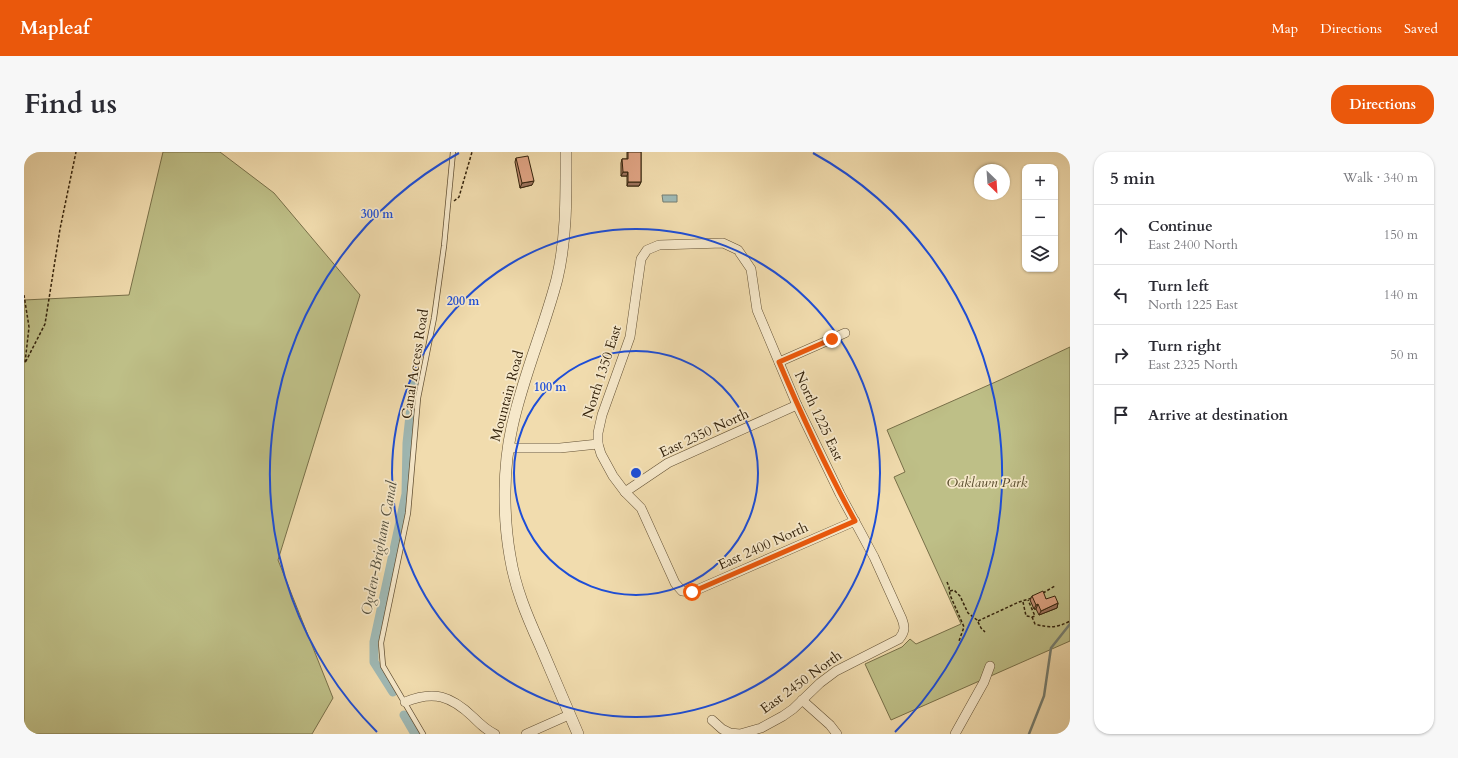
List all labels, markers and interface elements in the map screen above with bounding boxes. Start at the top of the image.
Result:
text: Mapleaf [20,15,90,41]
text: Map [1272,19,1298,38]
text: Directions [1320,19,1382,38]
text: Saved [1404,19,1438,38]
text: Find us [24,85,117,123]
button: Directions [1331,85,1434,124]
north arrow [974,164,1010,200]
map controls [1022,164,1058,272]
button: + [1022,164,1058,200]
text: 5 min [1110,167,1155,190]
text: Walk · 340 m [1343,169,1418,187]
button: − [1022,200,1058,236]
text: 300 m [361,206,394,222]
text: Continue [1148,216,1213,236]
icon: ahead [1110,224,1132,246]
text: 150 m [1384,226,1418,244]
button: layers [1022,236,1058,272]
text: East 2400 North [1148,236,1238,254]
text: Turn left [1148,276,1209,296]
icon: left [1110,284,1132,306]
text: 140 m [1384,286,1418,304]
text: 200 m [447,293,480,309]
text: North 1225 East [1148,296,1238,314]
street label: Canal Access Road [397,307,433,420]
street label: North 1350 East [578,323,626,421]
route end [823,330,841,348]
text: Turn right [1148,336,1221,356]
icon: right [1110,344,1132,366]
text: 50 m [1390,346,1418,364]
street label: Mountain Road [486,348,528,444]
text: East 2325 North [1148,356,1238,374]
street label: North 1225 East [790,368,848,464]
text: 100 m [534,379,567,395]
street label: East 2350 North [656,404,752,462]
icon: arrive [1110,404,1132,426]
text: Arrive at destination [1148,405,1288,425]
centre of rings [629,466,643,480]
park label: Oaklawn Park [947,473,1028,492]
water label: Ogden-Brigham Canal [356,478,402,617]
street label: East 2400 North [715,518,811,574]
route start [683,583,701,601]
street label: East 2450 North [756,646,846,718]

